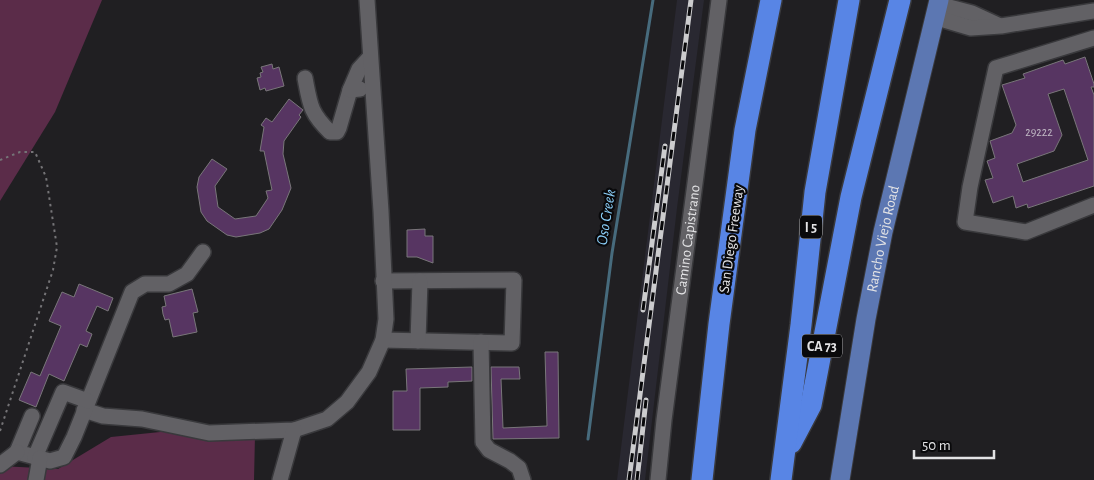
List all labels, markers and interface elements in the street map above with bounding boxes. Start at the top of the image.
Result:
house number: 29222 [1025,126,1053,138]
street label: Camino Capistrano [673,184,703,296]
street label: San Diego Freeway [717,184,747,294]
street label: Rancho Viejo Road [864,184,902,294]
water label: Oso Creek [594,188,618,246]
road number: I 5 [800,216,822,238]
road number: CA 73 [802,334,842,358]
scale bar [914,428,994,460]
text: 50 m [922,438,951,453]

